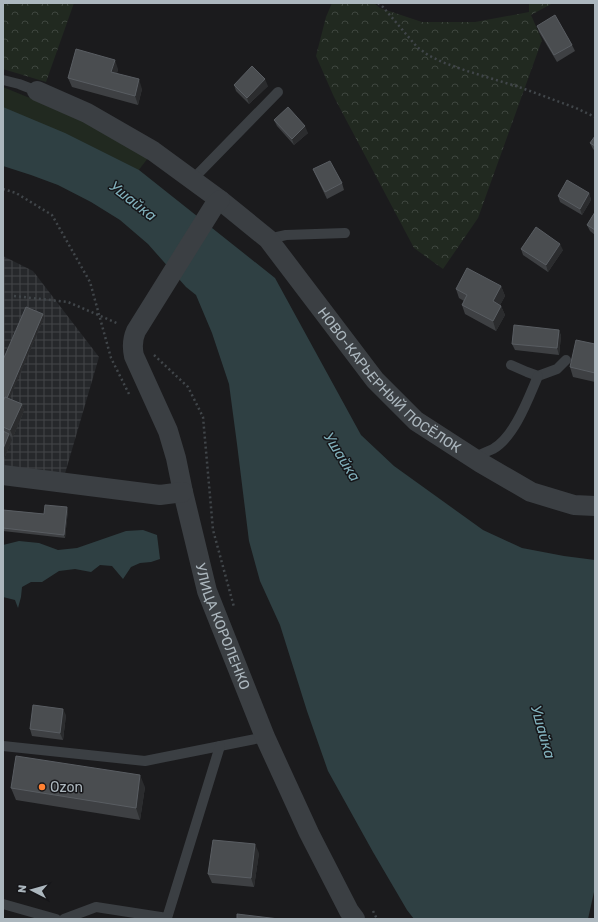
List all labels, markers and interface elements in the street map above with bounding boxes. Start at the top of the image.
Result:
water label: Ушайка [106,177,160,225]
street label: НОВО-КАРЬЕРНЫЙ ПОСЁЛОК [314,304,464,457]
water label: Ушайка [320,429,364,485]
street label: УЛИЦА КОРОЛЕНКО [192,562,253,692]
water label: Ушайка [527,703,559,761]
place label: Ozon [50,779,83,796]
marker: Ozon [37,782,47,792]
north arrow [12,870,52,910]
text: N [16,884,29,894]

